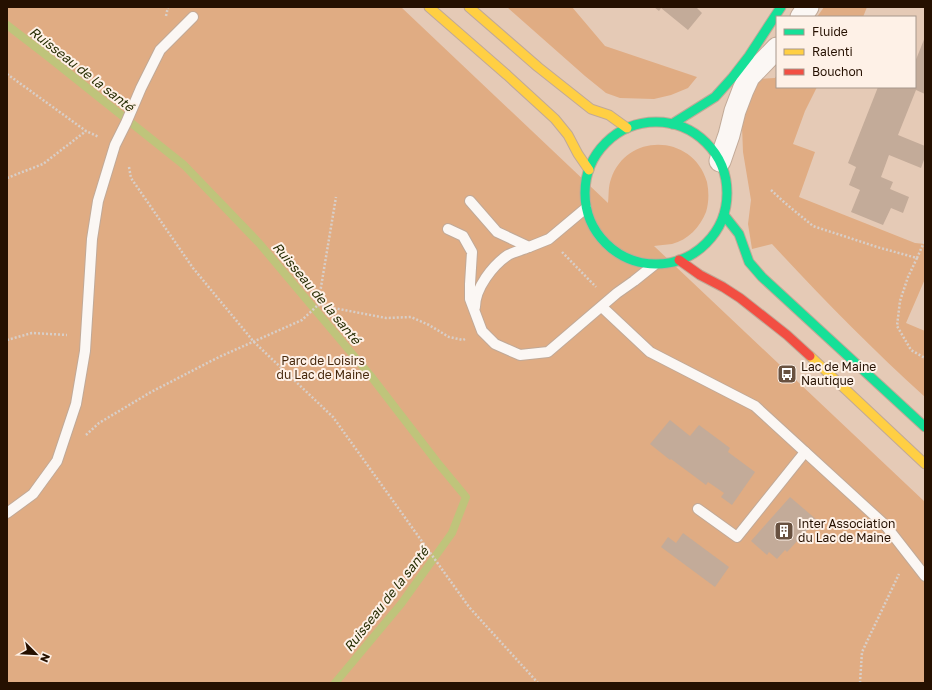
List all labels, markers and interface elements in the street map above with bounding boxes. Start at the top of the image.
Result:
legend [776,16,916,88]
water label: Ruisseau de la santé [27,23,139,116]
text: Fluide [812,24,848,39]
text: Ralenti [812,44,853,59]
text: Bouchon [812,64,863,79]
water label: Ruisseau de la santé [270,239,365,348]
park label: Parc de Loisirs du Lac de Maine [277,353,369,382]
place label: Lac de Maine Nautique [801,359,876,388]
bus stop icon: Lac de Maine Nautique [776,363,798,385]
place label: Inter Association du Lac de Maine [798,516,895,545]
building icon: Inter Association du Lac de Maine [773,520,795,542]
water label: Ruisseau de la santé [340,542,433,654]
north arrow [16,634,56,674]
text: N [38,652,53,665]

